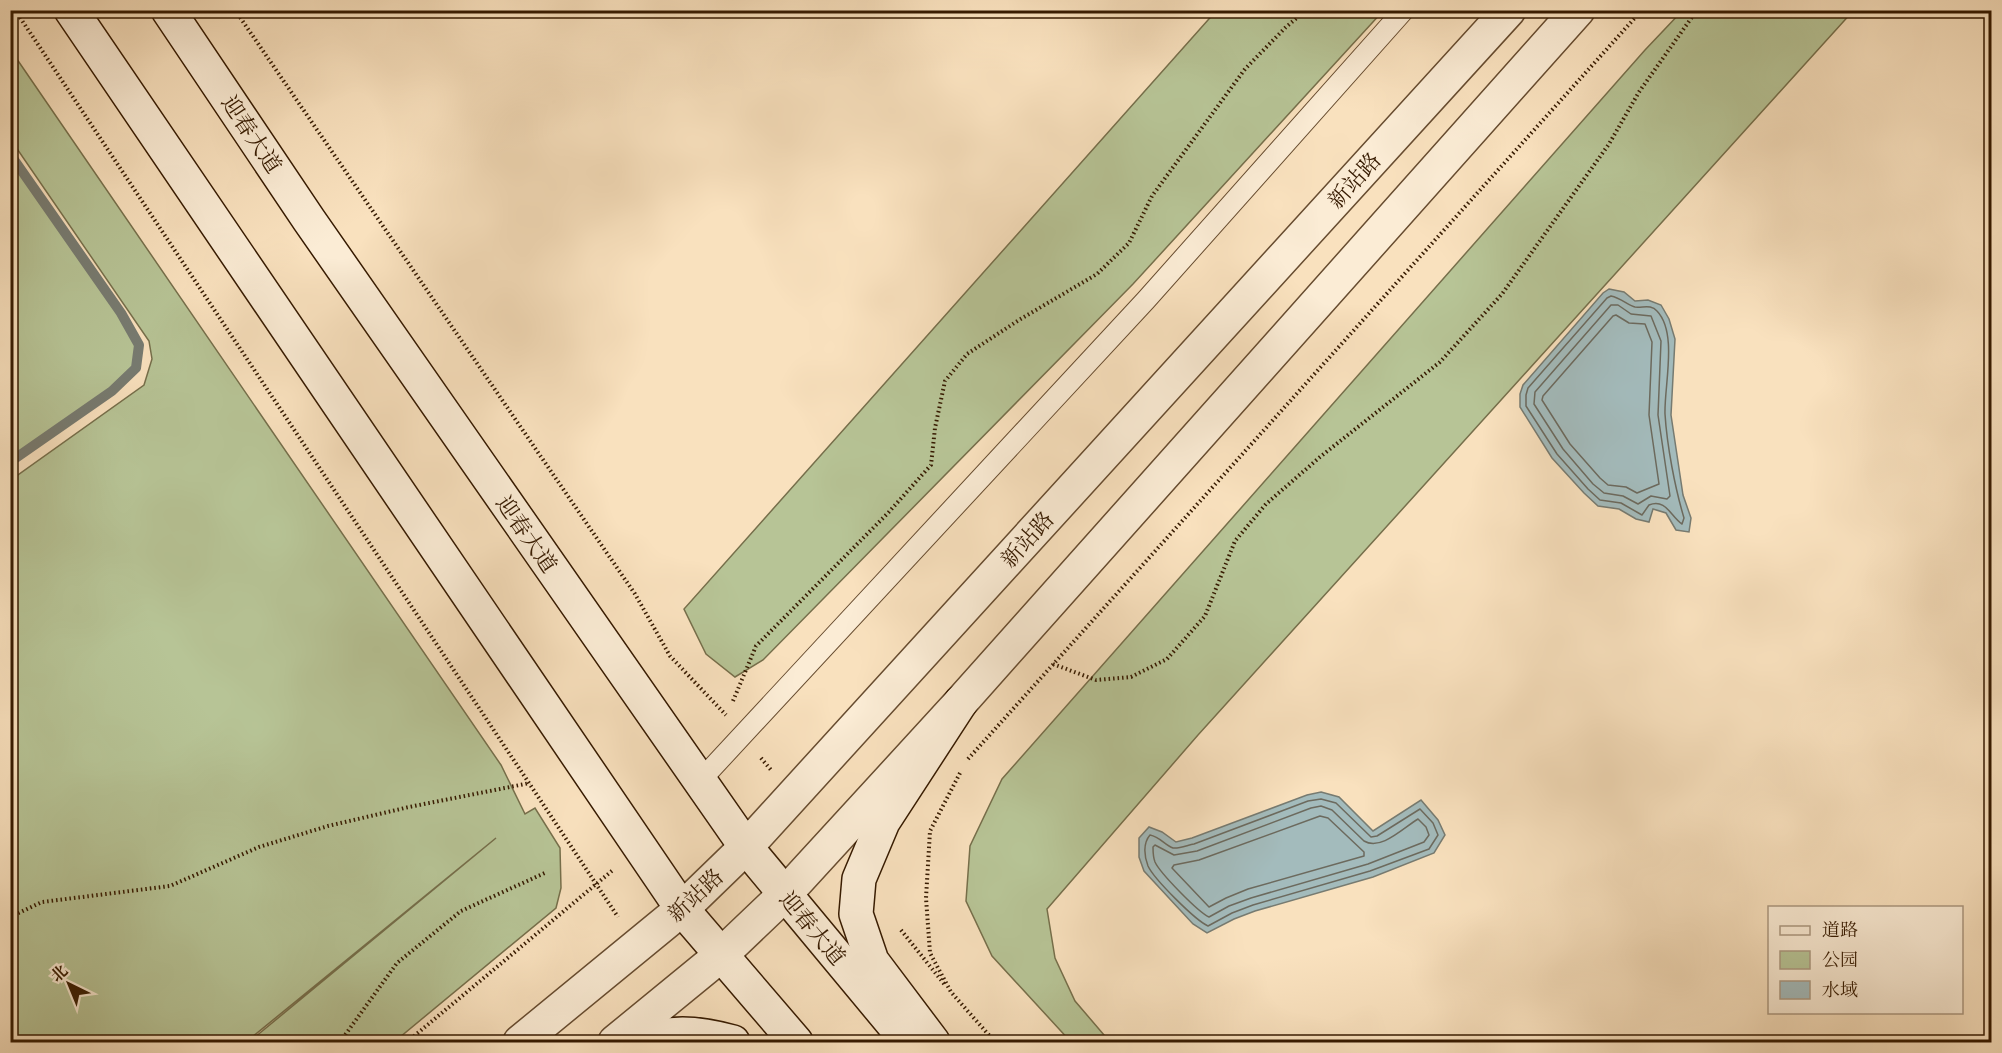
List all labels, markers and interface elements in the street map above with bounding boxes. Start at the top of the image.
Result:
street label: 迎春大道 [212,90,287,181]
street label: 新站路 [1322,147,1390,217]
street label: 迎春大道 [486,490,563,581]
street label: 新站路 [995,506,1063,576]
street label: 新站路 [662,863,732,931]
street label: 迎春大道 [770,886,851,974]
legend [1768,906,1963,1014]
text: 道路 [1822,919,1858,945]
text: 公园 [1822,949,1858,975]
north arrow [39,954,99,1014]
text: 北 [47,961,74,989]
text: 水域 [1822,979,1858,1005]

